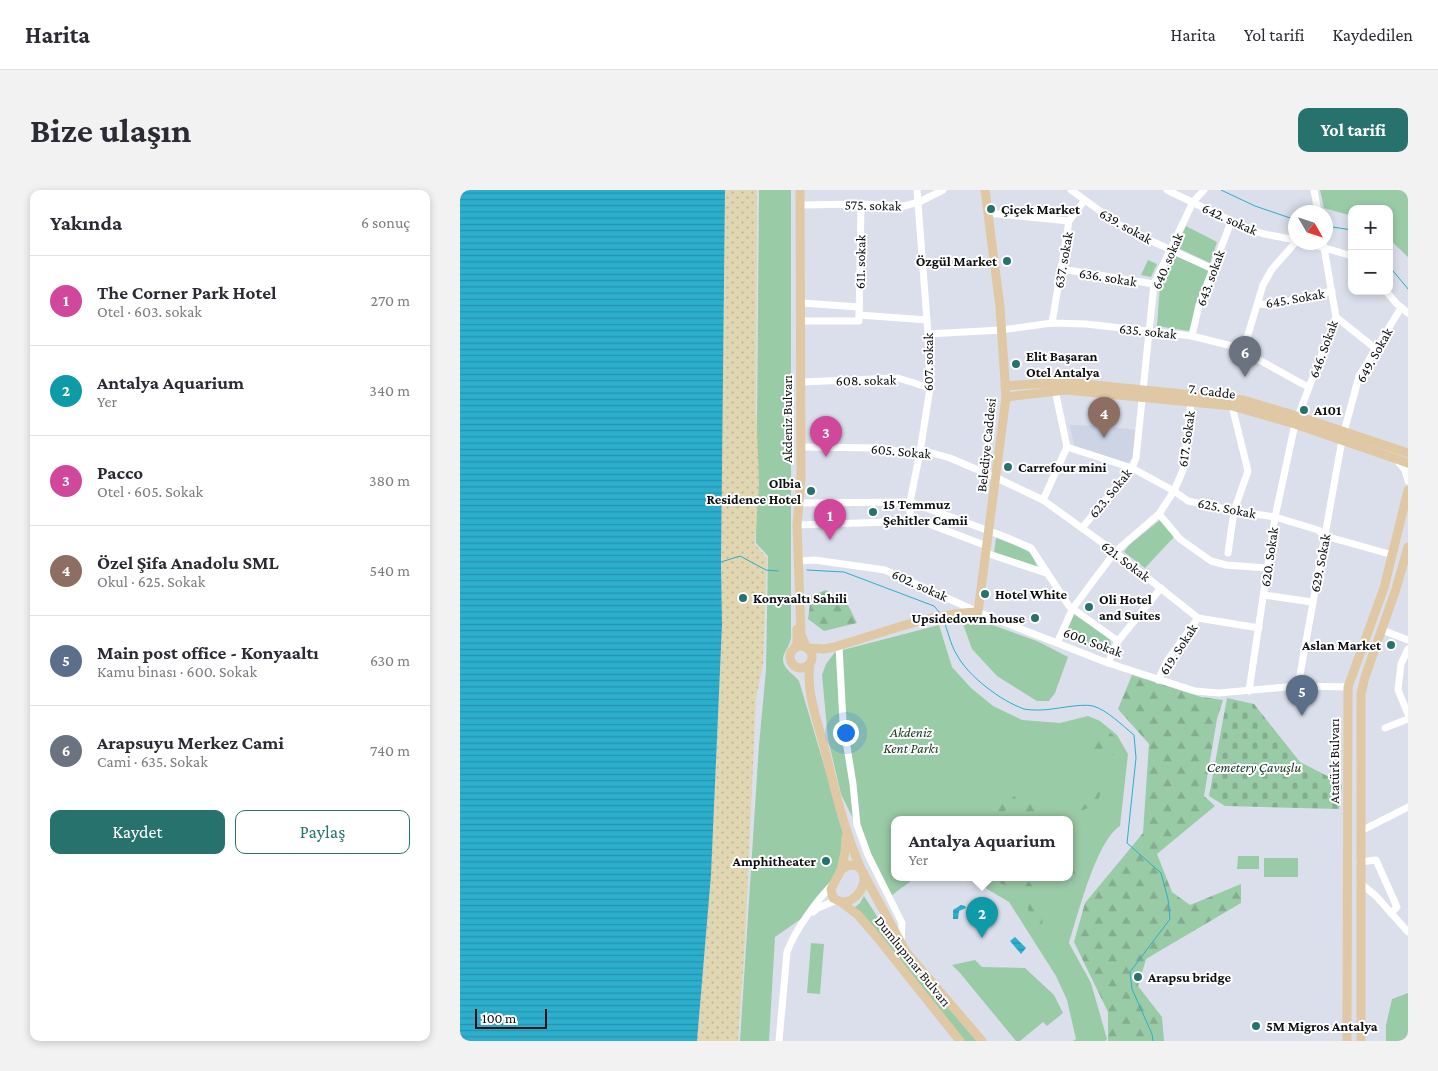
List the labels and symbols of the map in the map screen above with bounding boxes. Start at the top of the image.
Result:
street label: 575. sokak [844,197,902,214]
street label: 642. sokak [1200,200,1260,238]
place label: Çiçek Market [1001,201,1081,217]
marker: Çiçek Market [985,203,997,215]
street label: 639. sokak [1097,205,1156,247]
north arrow [1288,205,1333,250]
street label: 637. sokak [1050,230,1076,289]
street label: 640. sokak [1148,230,1186,292]
street label: 611. sokak [852,234,868,289]
street label: 643. sokak [1192,247,1228,308]
place label: Özgül Market [916,253,998,269]
marker: Özgül Market [1001,255,1013,267]
street label: 636. sokak [1078,265,1138,290]
street label: 645. Sokak [1264,285,1326,311]
street label: 646. Sokak [1305,318,1341,380]
street label: 635. sokak [1118,320,1178,342]
street label: 649. Sokak [1352,325,1396,385]
street label: 607. sokak [920,332,936,391]
pin: 6 [1229,336,1261,377]
place label: Elit Başaran Otel Antalya [1026,348,1100,380]
marker: Elit Başaran Otel Antalya [1010,358,1022,370]
street label: 608. sokak [836,371,897,389]
street label: Akdeniz Bulvarı [779,375,795,463]
street label: 7. Cadde [1188,380,1236,402]
street label: Belediye Caddesi [973,397,999,493]
pin: 4 [1088,397,1120,438]
place label: A101 [1313,402,1341,418]
marker: A101 [1298,404,1310,416]
street label: 617. Sokak [1174,410,1198,468]
pin: 3 [810,416,842,457]
street label: 605. Sokak [870,440,932,462]
place label: Carrefour mini [1018,459,1107,475]
marker: Carrefour mini [1002,461,1014,473]
street label: 623. Sokak [1085,465,1135,521]
place label: Olbia Residence Hotel [706,475,801,507]
marker: Olbia Residence Hotel [805,485,817,497]
street label: 625. Sokak [1196,495,1258,522]
place label: 15 Temmuz Şehitler Camii [883,496,968,528]
pin: 1 [814,499,846,540]
marker: 15 Temmuz Şehitler Camii [867,506,879,518]
street label: 620. Sokak [1257,526,1281,588]
street label: 629. Sokak [1306,532,1334,594]
street label: 621. Sokak [1098,537,1154,585]
street label: 602. sokak [890,566,951,605]
place label: Hotel White [995,586,1067,602]
marker: Hotel White [979,588,991,600]
place label: Konyaaltı Sahili [753,590,847,606]
place label: Oli Hotel and Suites [1099,591,1161,623]
marker: Konyaaltı Sahili [737,592,749,604]
marker: Oli Hotel and Suites [1083,601,1095,613]
place label: Upsidedown house [911,610,1025,626]
marker: Upsidedown house [1029,612,1041,624]
street label: 619. Sokak [1156,620,1201,678]
street label: 600. Sokak [1061,624,1125,660]
place label: Aslan Market [1301,637,1382,653]
marker: Aslan Market [1385,639,1397,651]
pin: 5 [1286,675,1318,716]
street label: Atatürk Bulvarı [1326,718,1342,804]
your location [833,720,859,746]
park label: Akdeniz Kent Parkı [884,724,939,756]
park label: Cemetery Çavuşlu [1207,759,1301,775]
place label: Amphitheater [732,853,816,869]
marker: Amphitheater [820,855,832,867]
pin: 2 [966,897,998,938]
street label: Dumlupınar Bulvarı [872,912,955,1010]
place label: Arapsu bridge [1147,969,1231,985]
marker: Arapsu bridge [1132,971,1144,983]
scale bar [475,1006,548,1029]
place label: 5M Migros Antalya [1266,1018,1378,1034]
marker: 5M Migros Antalya [1250,1020,1262,1032]

